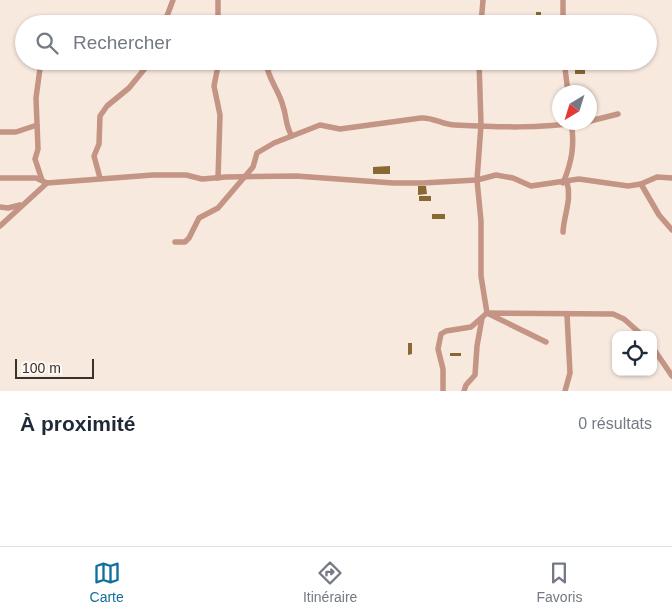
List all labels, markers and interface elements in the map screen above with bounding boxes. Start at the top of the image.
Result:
search box [15,15,657,70]
icon: search [33,29,61,57]
text: Rechercher [73,32,171,53]
north arrow [552,85,597,130]
map controls [612,331,657,376]
button: locate [612,331,657,376]
scale bar [15,356,94,379]
text: 100 m [22,360,61,376]
text: À proximité [20,412,136,435]
text: 0 résultats [578,415,652,432]
tab: Carte [90,559,124,605]
tab: Itinéraire [303,559,357,605]
tab: Favoris [537,559,582,605]

